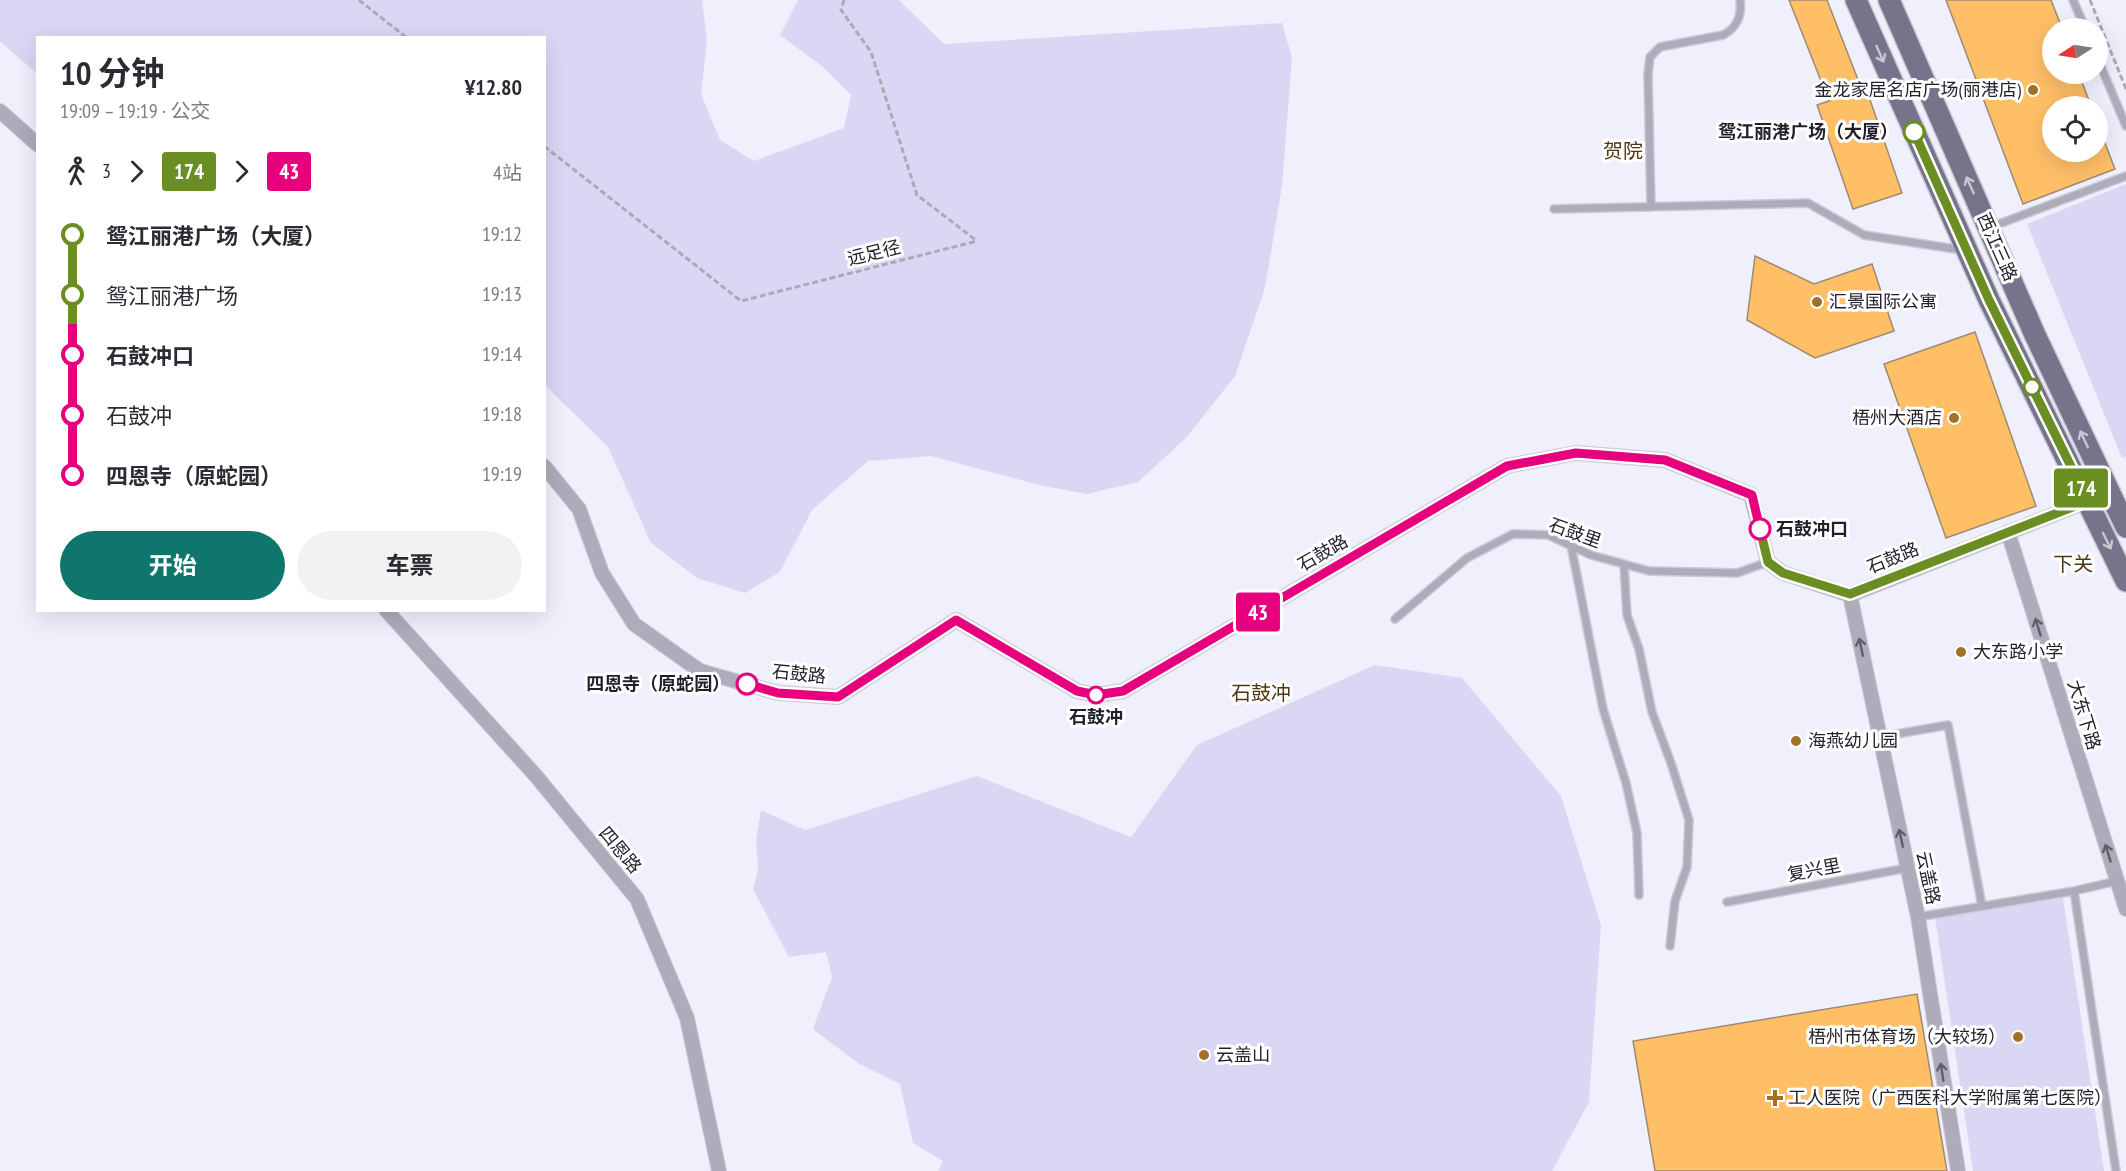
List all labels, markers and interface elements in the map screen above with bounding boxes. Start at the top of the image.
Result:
north arrow [2042,18,2108,84]
map controls [2042,18,2108,162]
one-way arrow [1874,44,1886,62]
text: 10 分钟 [60,51,164,94]
text: ¥12.80 [465,73,522,101]
place label: 金龙家居名店广场(丽港店) [1815,78,2022,101]
marker: 金龙家居名店广场(丽港店) [2026,83,2040,97]
button: locate [2042,96,2108,162]
text: 19:09 – 19:19 · 公交 [60,98,211,124]
place label: 鸳江丽港广场（大厦） [1718,120,1898,143]
marker: 鸳江丽港广场（大厦） [1903,121,1925,143]
district label: 贺院 [1603,138,1643,164]
icon: walk [60,155,93,188]
icon: forward [120,155,153,188]
icon: forward [225,155,258,188]
text: 3 [102,158,111,184]
text: 174 [174,158,204,185]
text: 43 [279,158,299,185]
text: 4站 [493,160,522,186]
one-way arrow [1963,176,1975,194]
street label: 西江三路 [1972,209,2023,284]
text: 19:12 [482,221,522,247]
text: 鸳江丽港广场（大厦） [106,222,326,250]
street label: 远足径 [845,235,903,270]
text: 19:13 [482,281,522,307]
text: 鸳江丽港广场 [106,282,238,310]
place label: 汇景国际公寓 [1829,290,1937,313]
marker: 汇景国际公寓 [1810,295,1824,309]
text: 19:14 [482,341,522,367]
text: 石鼓冲口 [106,342,194,370]
unlabelled marker [2023,378,2041,396]
text: 19:18 [482,401,522,427]
text: 石鼓冲 [106,402,172,430]
place label: 梧州大酒店 [1852,406,1942,429]
marker: 梧州大酒店 [1947,411,1961,425]
one-way arrow [2078,430,2090,448]
text: 19:19 [482,461,522,487]
text: 四恩寺（原蛇园） [106,462,282,490]
line badge: 174 [2046,468,2116,508]
text: 174 [2066,475,2096,502]
street label: 石鼓里 [1546,512,1604,553]
place label: 石鼓冲口 [1776,517,1848,540]
marker: 石鼓冲口 [1749,518,1771,540]
street label: 石鼓路 [1294,529,1352,576]
button: 开始 [60,531,285,600]
button: 车票 [297,531,522,600]
one-way arrow [2101,531,2113,549]
street label: 石鼓路 [1863,537,1922,578]
district label: 下关 [2053,551,2093,577]
line badge: 43 [1231,592,1285,632]
text: 43 [1248,599,1268,626]
one-way arrow [2031,618,2042,637]
one-way arrow [1855,638,1867,657]
place label: 大东路小学 [1973,640,2063,663]
marker: 大东路小学 [1954,645,1968,659]
street label: 石鼓路 [771,659,827,688]
place label: 四恩寺（原蛇园） [586,672,730,695]
marker: 四恩寺（原蛇园） [736,673,758,695]
street label: 大东下路 [2063,677,2106,753]
district label: 石鼓冲 [1231,680,1291,706]
marker: 石鼓冲 [1087,686,1105,704]
place label: 石鼓冲 [1069,705,1123,728]
place label: 海燕幼儿园 [1808,729,1898,752]
marker: 海燕幼儿园 [1789,734,1803,748]
street label: 四恩路 [594,822,647,878]
one-way arrow [1895,829,1906,849]
one-way arrow [2102,844,2113,863]
street label: 云盖路 [1912,849,1945,907]
street label: 复兴里 [1785,853,1843,886]
place label: 梧州市体育场（大较场） [1808,1025,2006,1048]
marker: 梧州市体育场（大较场） [2011,1030,2025,1044]
place label: 云盖山 [1216,1043,1270,1066]
marker: 云盖山 [1197,1048,1211,1062]
one-way arrow [1936,1062,1947,1082]
place label: 工人医院（广西医科大学附属第七医院） [1788,1086,2112,1109]
marker: 工人医院（广西医科大学附属第七医院） [1766,1089,1784,1107]

